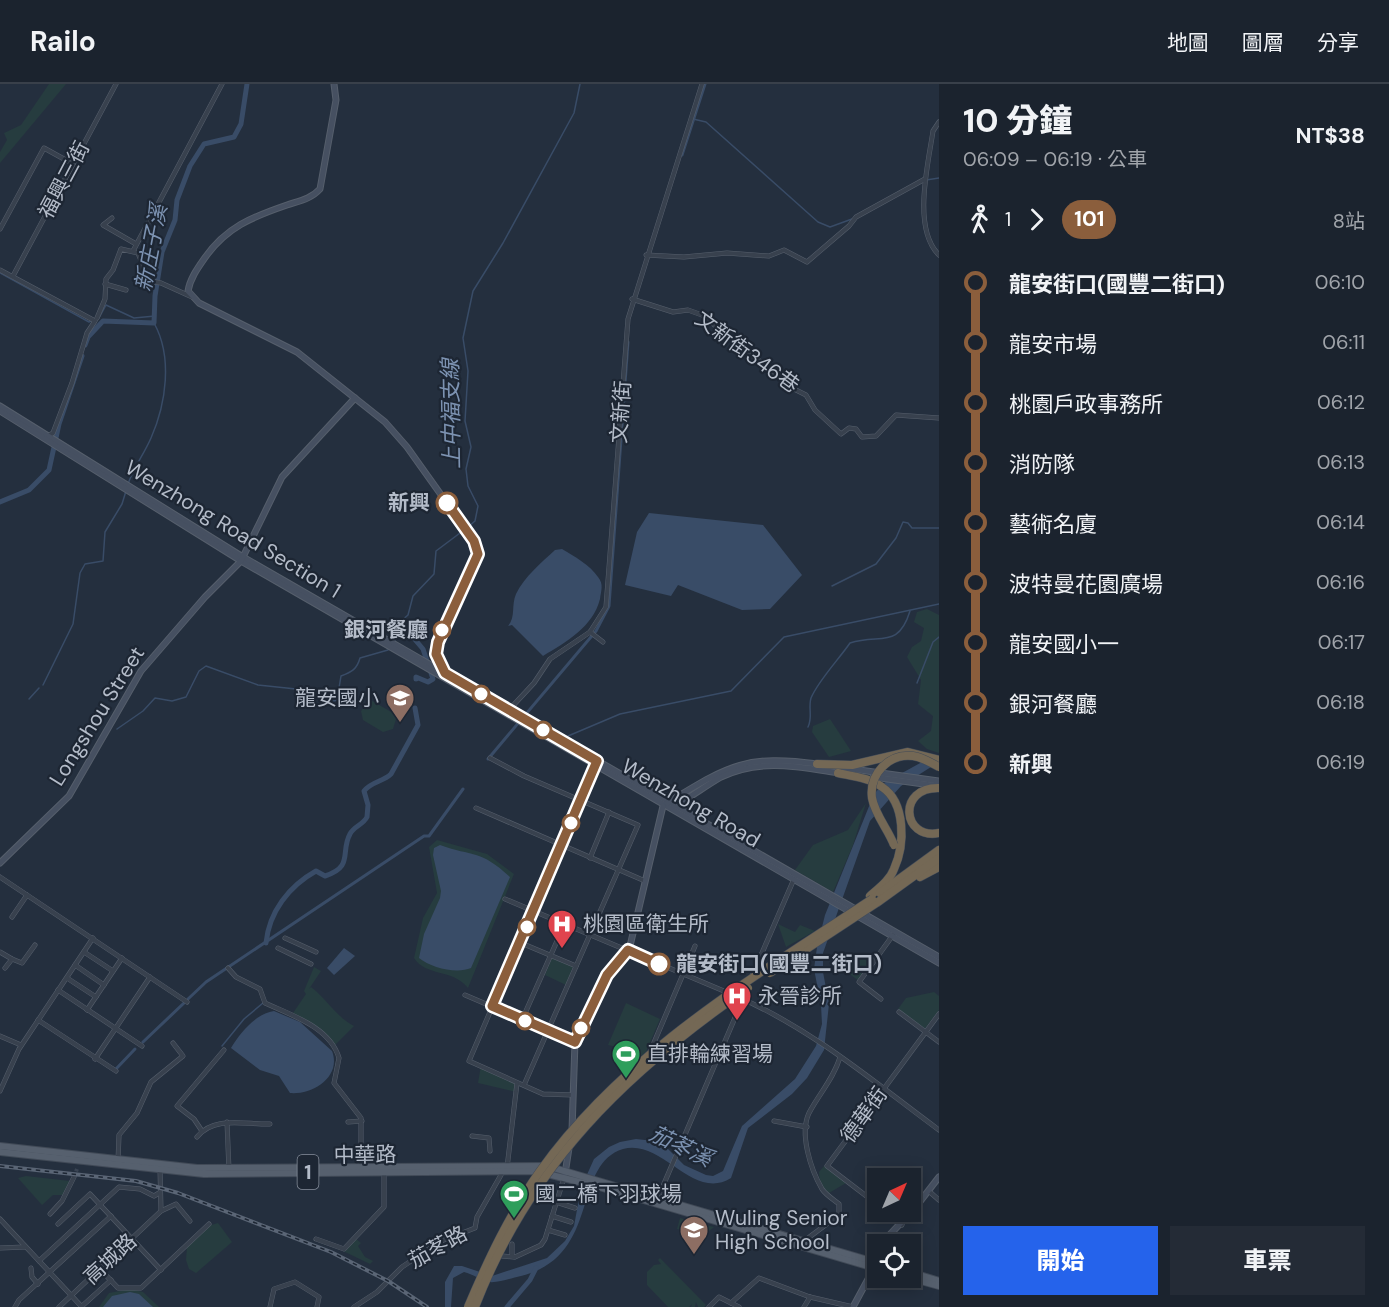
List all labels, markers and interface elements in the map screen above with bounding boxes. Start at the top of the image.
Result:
text: Railo [30,23,96,60]
text: 地圖 [1167,29,1209,57]
text: 圖層 [1242,29,1284,57]
text: 分享 [1317,29,1359,57]
text: 10 分鐘 [963,99,1072,142]
text: NT$38 [1296,121,1365,150]
street label: 福興三街 [32,136,96,224]
text: 06:09 – 06:19 · 公車 [963,146,1147,172]
water label: 新庄子溪 [128,199,174,294]
icon: walk [963,203,996,236]
icon: forward [1020,203,1053,236]
text: 101 [1074,205,1104,233]
text: 1 [1005,206,1011,232]
text: 8站 [1333,208,1365,234]
text: 06:10 [1315,269,1365,295]
text: 龍安街口(國豐二街口) [1009,270,1225,299]
street label: 文新街346巷 [689,305,805,399]
text: 06:11 [1322,329,1365,355]
text: 龍安市場 [1009,330,1097,359]
water label: 上中福支線 [435,356,466,469]
street label: 文新街 [605,380,637,444]
text: 06:12 [1317,389,1365,415]
text: 桃園戶政事務所 [1009,390,1163,419]
text: 06:13 [1317,449,1365,475]
text: 消防隊 [1009,450,1075,479]
street label: Wenzhong Road Section 1 [120,453,346,605]
place label: 新興 [388,489,430,517]
marker: 新興 [436,492,458,514]
text: 06:14 [1316,509,1365,535]
text: 藝術名廈 [1009,510,1097,539]
text: 06:16 [1316,569,1365,595]
text: 波特曼花園廣場 [1009,570,1163,599]
place label: 銀河餐廳 [344,616,428,644]
marker: 銀河餐廳 [433,621,451,639]
text: 06:17 [1318,629,1365,655]
text: 龍安國小一 [1009,630,1119,659]
street label: Longshou Street [43,641,151,791]
school or university icon: 龍安國小 [384,682,416,724]
place label: 龍安國小 [295,684,379,712]
unlabelled marker [472,685,490,703]
text: 06:18 [1316,689,1365,715]
text: 銀河餐廳 [1009,690,1097,719]
unlabelled marker [534,721,552,739]
text: 06:19 [1316,749,1365,775]
text: 新興 [1009,750,1053,779]
street label: Wenzhong Road [617,752,765,854]
unlabelled marker [562,814,580,832]
hospital icon: 桃園區衛生所 [546,908,578,950]
place label: 桃園區衛生所 [583,910,709,938]
unlabelled marker [518,918,536,936]
place label: 龍安街口(國豐二街口) [676,950,882,978]
marker: 龍安街口(國豐二街口) [648,953,670,975]
hospital icon: 永晉診所 [721,980,753,1022]
place label: 永晉診所 [758,982,842,1010]
unlabelled marker [516,1012,534,1030]
unlabelled marker [572,1019,590,1037]
sports icon: 直排輪練習場 [610,1038,642,1080]
place label: 直排輪練習場 [647,1040,773,1068]
street label: 德華街 [834,1081,894,1149]
water label: 茄苳溪 [645,1119,720,1174]
street label: 中華路 [333,1140,397,1170]
road number: 1 [298,1155,318,1189]
north arrow [867,1168,921,1222]
map controls [867,1168,921,1288]
sports icon: 國二橋下羽球場 [498,1178,530,1220]
place label: 國二橋下羽球場 [535,1180,682,1208]
place label: Wuling Senior High School [715,1204,848,1256]
school or university icon: Wuling Senior High School [678,1214,710,1256]
street label: 茄苳路 [404,1219,472,1275]
button: 開始 [963,1226,1158,1295]
button: 車票 [1170,1226,1365,1295]
street label: 高城路 [77,1227,143,1291]
button: locate [867,1234,921,1288]

